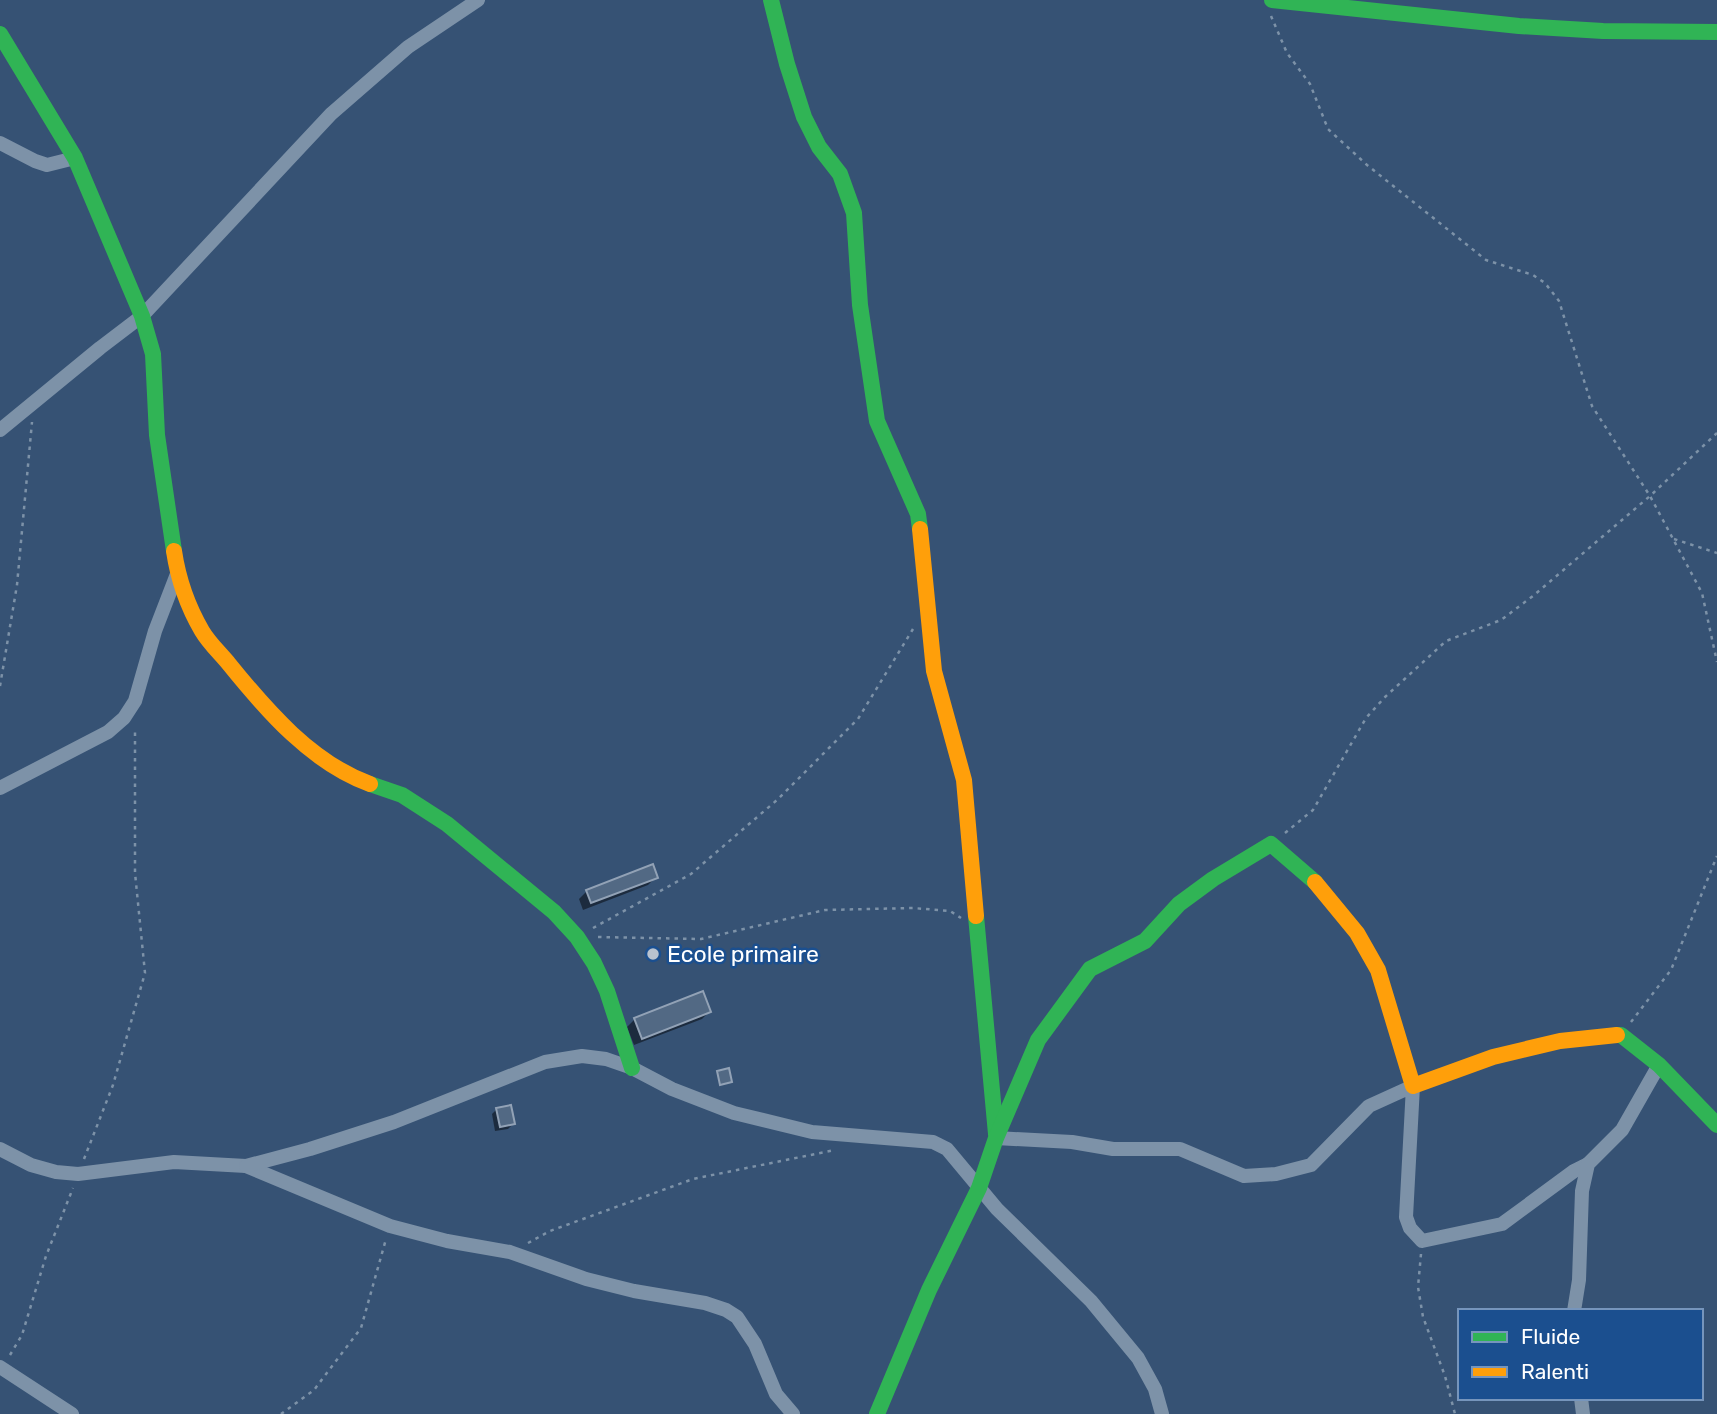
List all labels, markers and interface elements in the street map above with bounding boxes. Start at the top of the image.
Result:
place label: Ecole primaire [667,940,819,968]
marker: Ecole primaire [645,946,661,962]
legend [1458,1309,1703,1400]
text: Fluide [1521,1324,1580,1349]
text: Ralenti [1521,1359,1589,1384]

